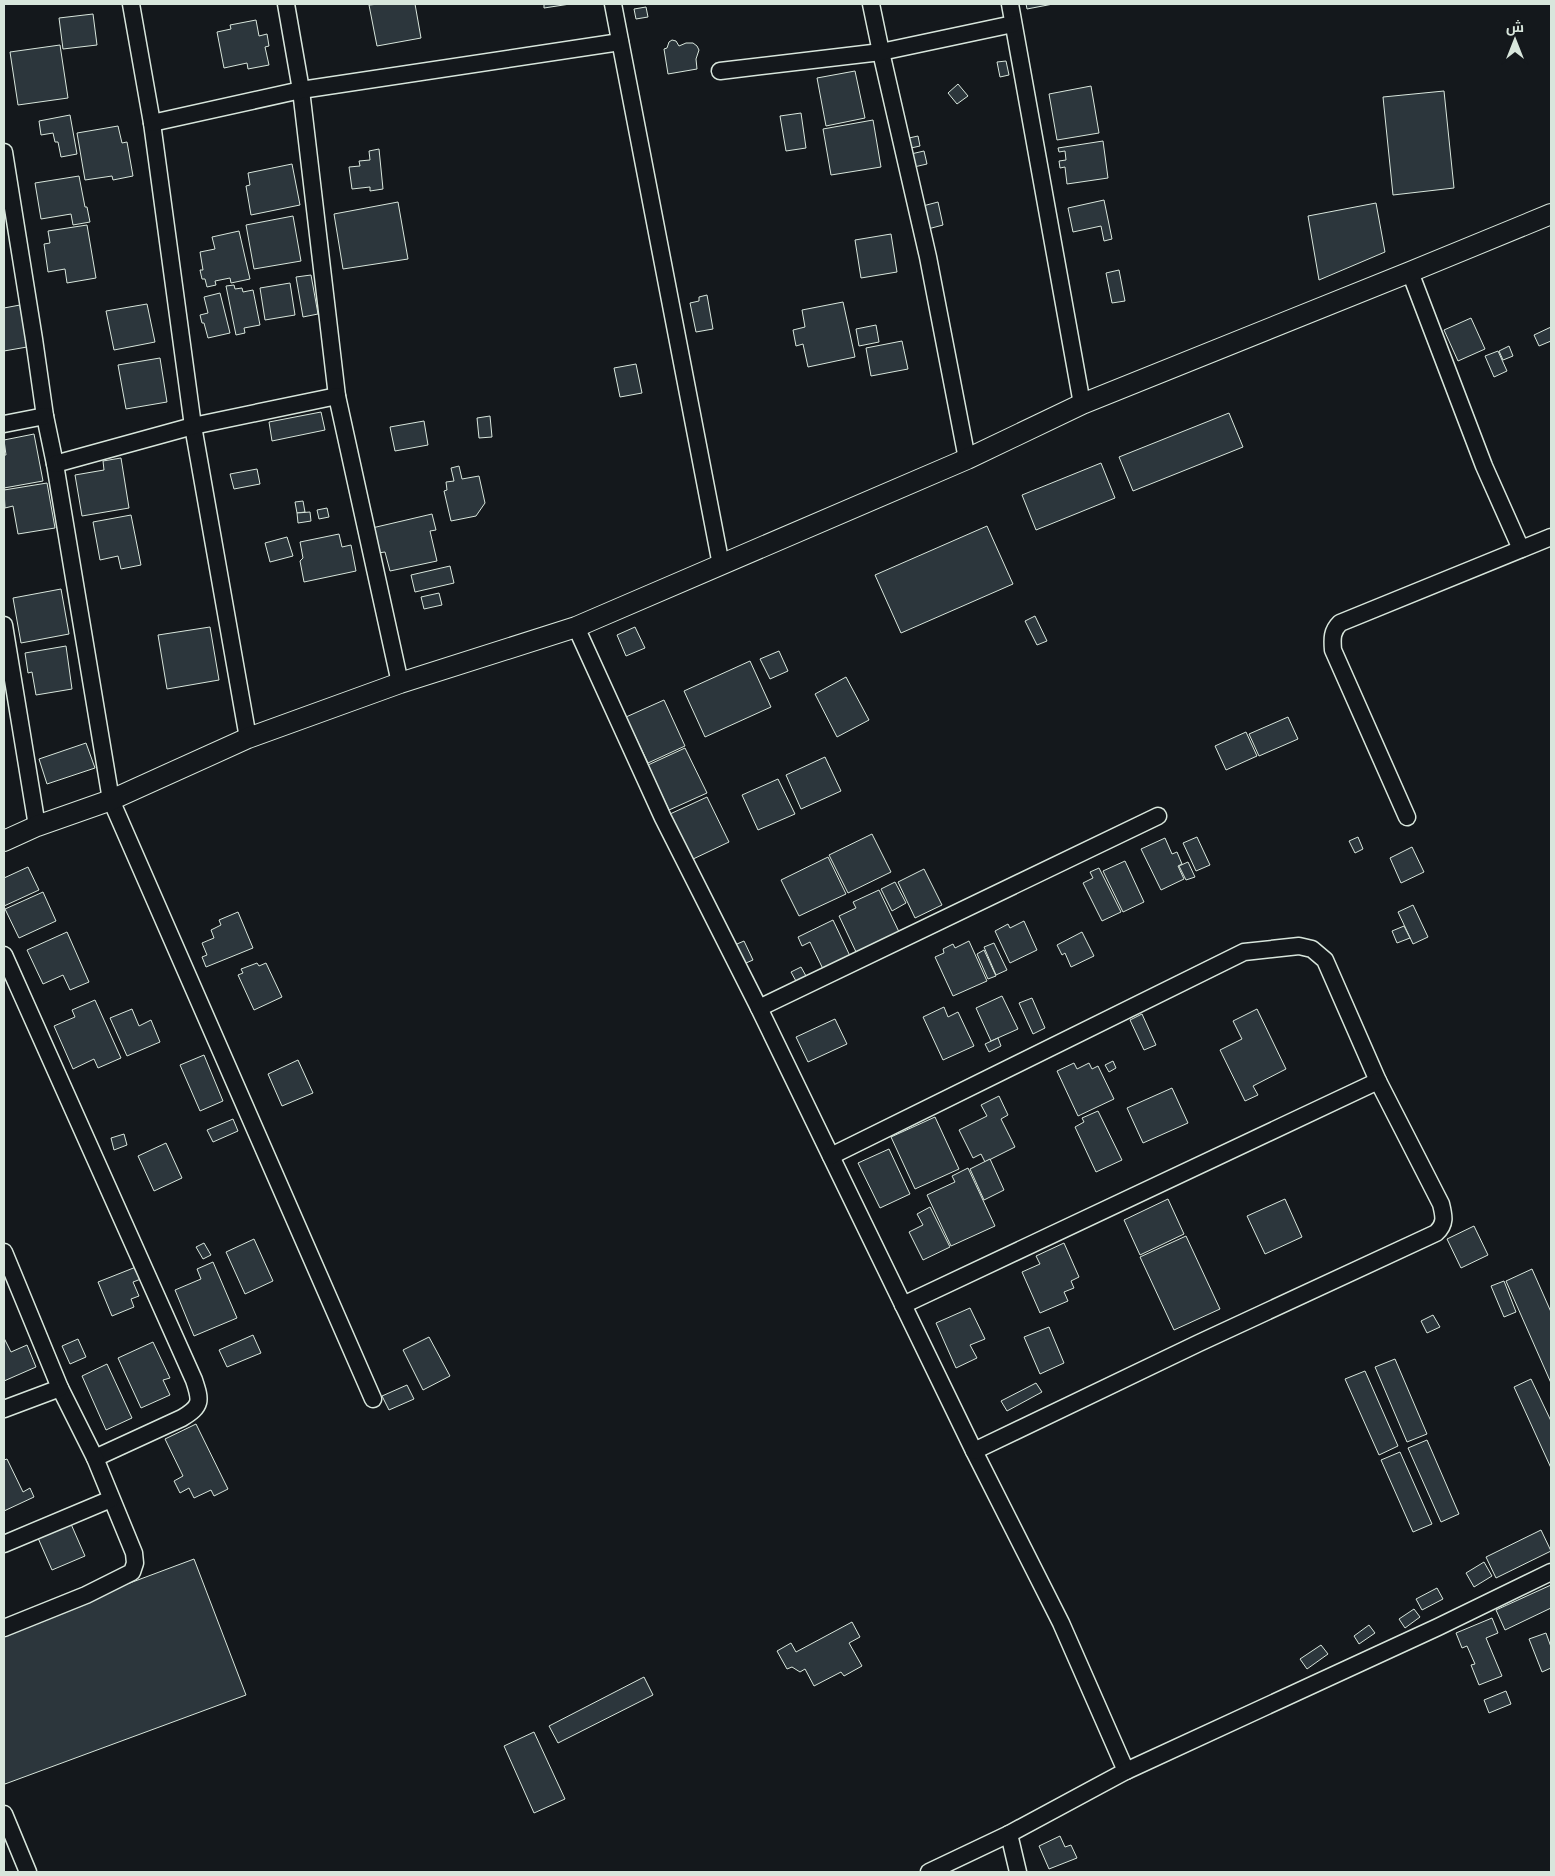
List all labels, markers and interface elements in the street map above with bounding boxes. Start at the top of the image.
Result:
north arrow [1490,15,1540,65]
text: ش [1506,19,1524,36]

